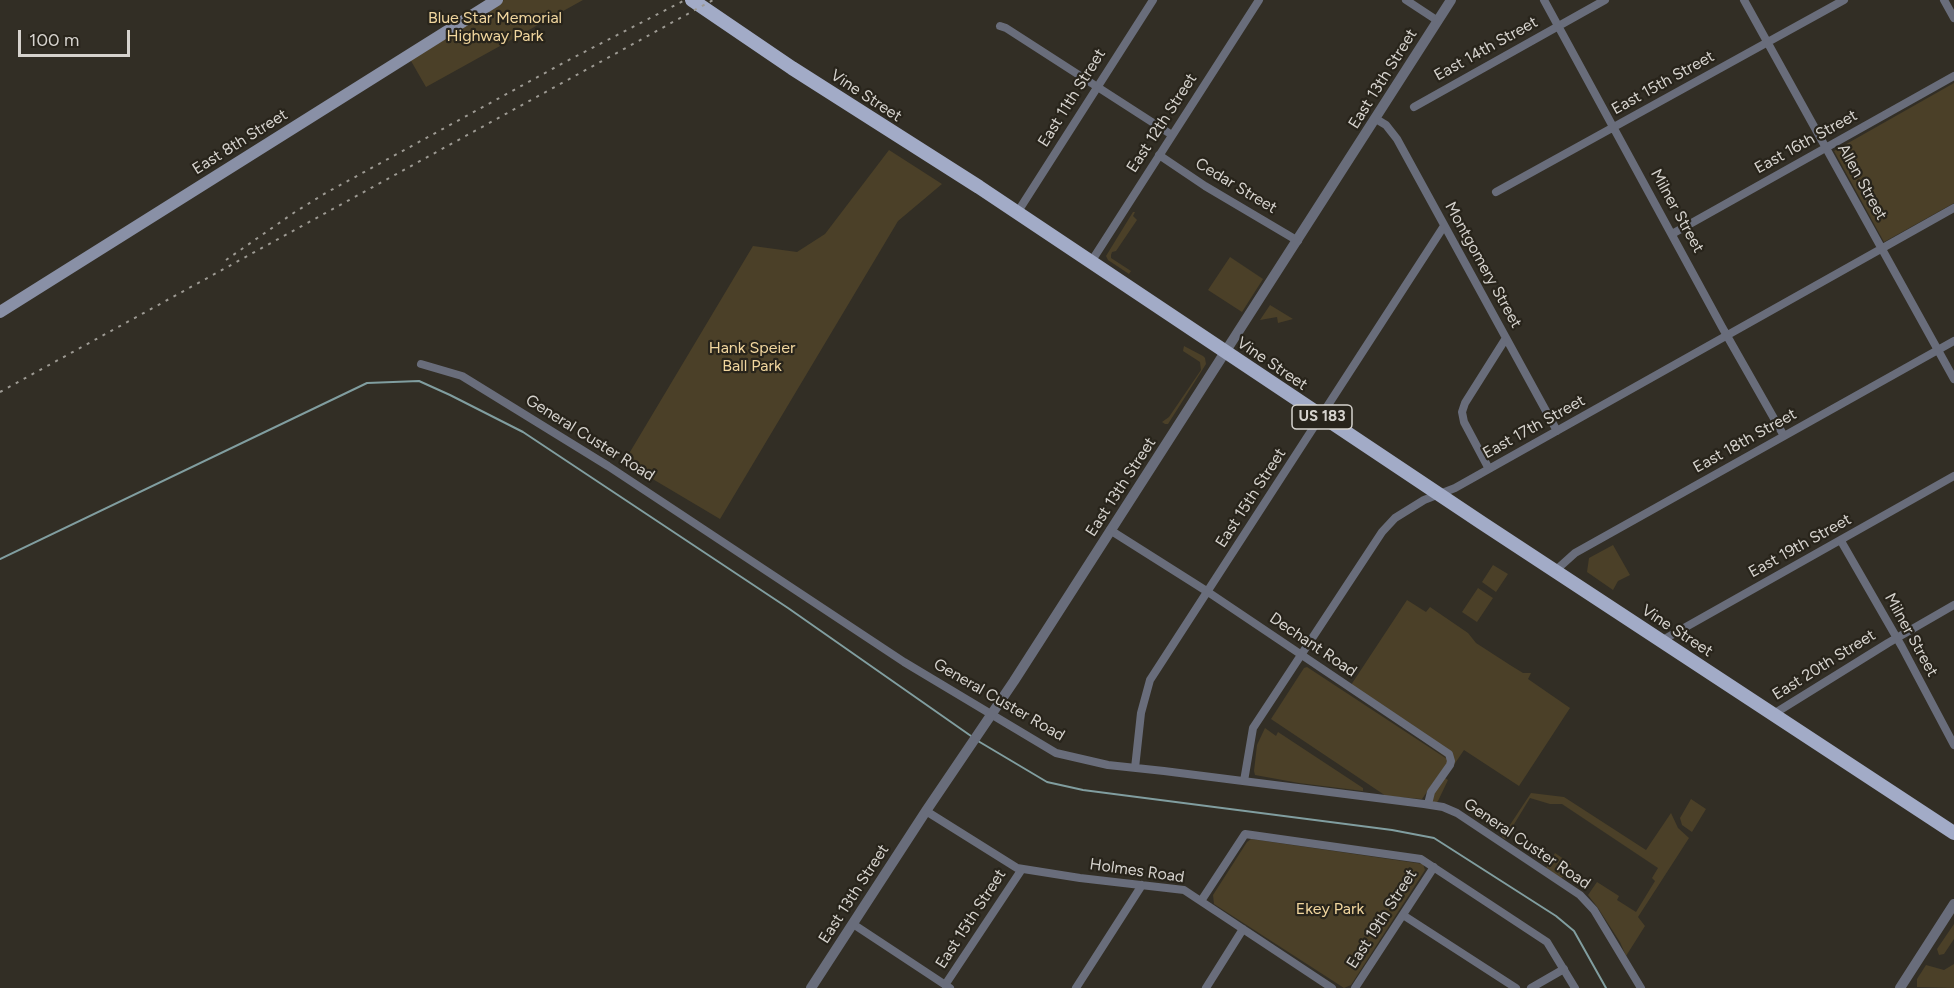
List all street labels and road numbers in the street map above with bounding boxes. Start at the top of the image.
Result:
street label: East 14th Street [1431,13,1541,85]
street label: East 13th Street [1345,26,1421,132]
street label: East 11th Street [1034,45,1110,151]
street label: East 15th Street [1608,47,1718,119]
street label: Vine Street [827,66,905,126]
street label: East 12th Street [1123,70,1201,176]
street label: East 8th Street [189,105,291,179]
street label: East 16th Street [1751,106,1861,178]
street label: Allen Street [1833,140,1891,224]
street label: Cedar Street [1192,154,1280,218]
street label: Milner Street [1646,166,1708,256]
street label: Montgomery Street [1440,199,1526,331]
street label: Vine Street [1233,333,1311,395]
street label: General Custer Road [522,391,658,485]
street label: East 17th Street [1479,391,1589,463]
road number: US 183 [1292,405,1352,429]
street label: East 18th Street [1690,405,1800,477]
street label: East 13th Street [1082,434,1160,540]
street label: East 15th Street [1212,445,1290,551]
street label: East 19th Street [1745,510,1855,582]
street label: Milner Street [1880,590,1942,680]
street label: Vine Street [1638,601,1716,661]
street label: Dechant Road [1266,609,1360,681]
street label: East 20th Street [1769,626,1879,704]
street label: General Custer Road [930,655,1068,745]
street label: General Custer Road [1460,795,1594,893]
street label: East 13th Street [815,841,893,947]
street label: Holmes Road [1088,855,1186,887]
street label: East 15th Street [932,866,1010,972]
street label: East 19th Street [1343,866,1421,972]

